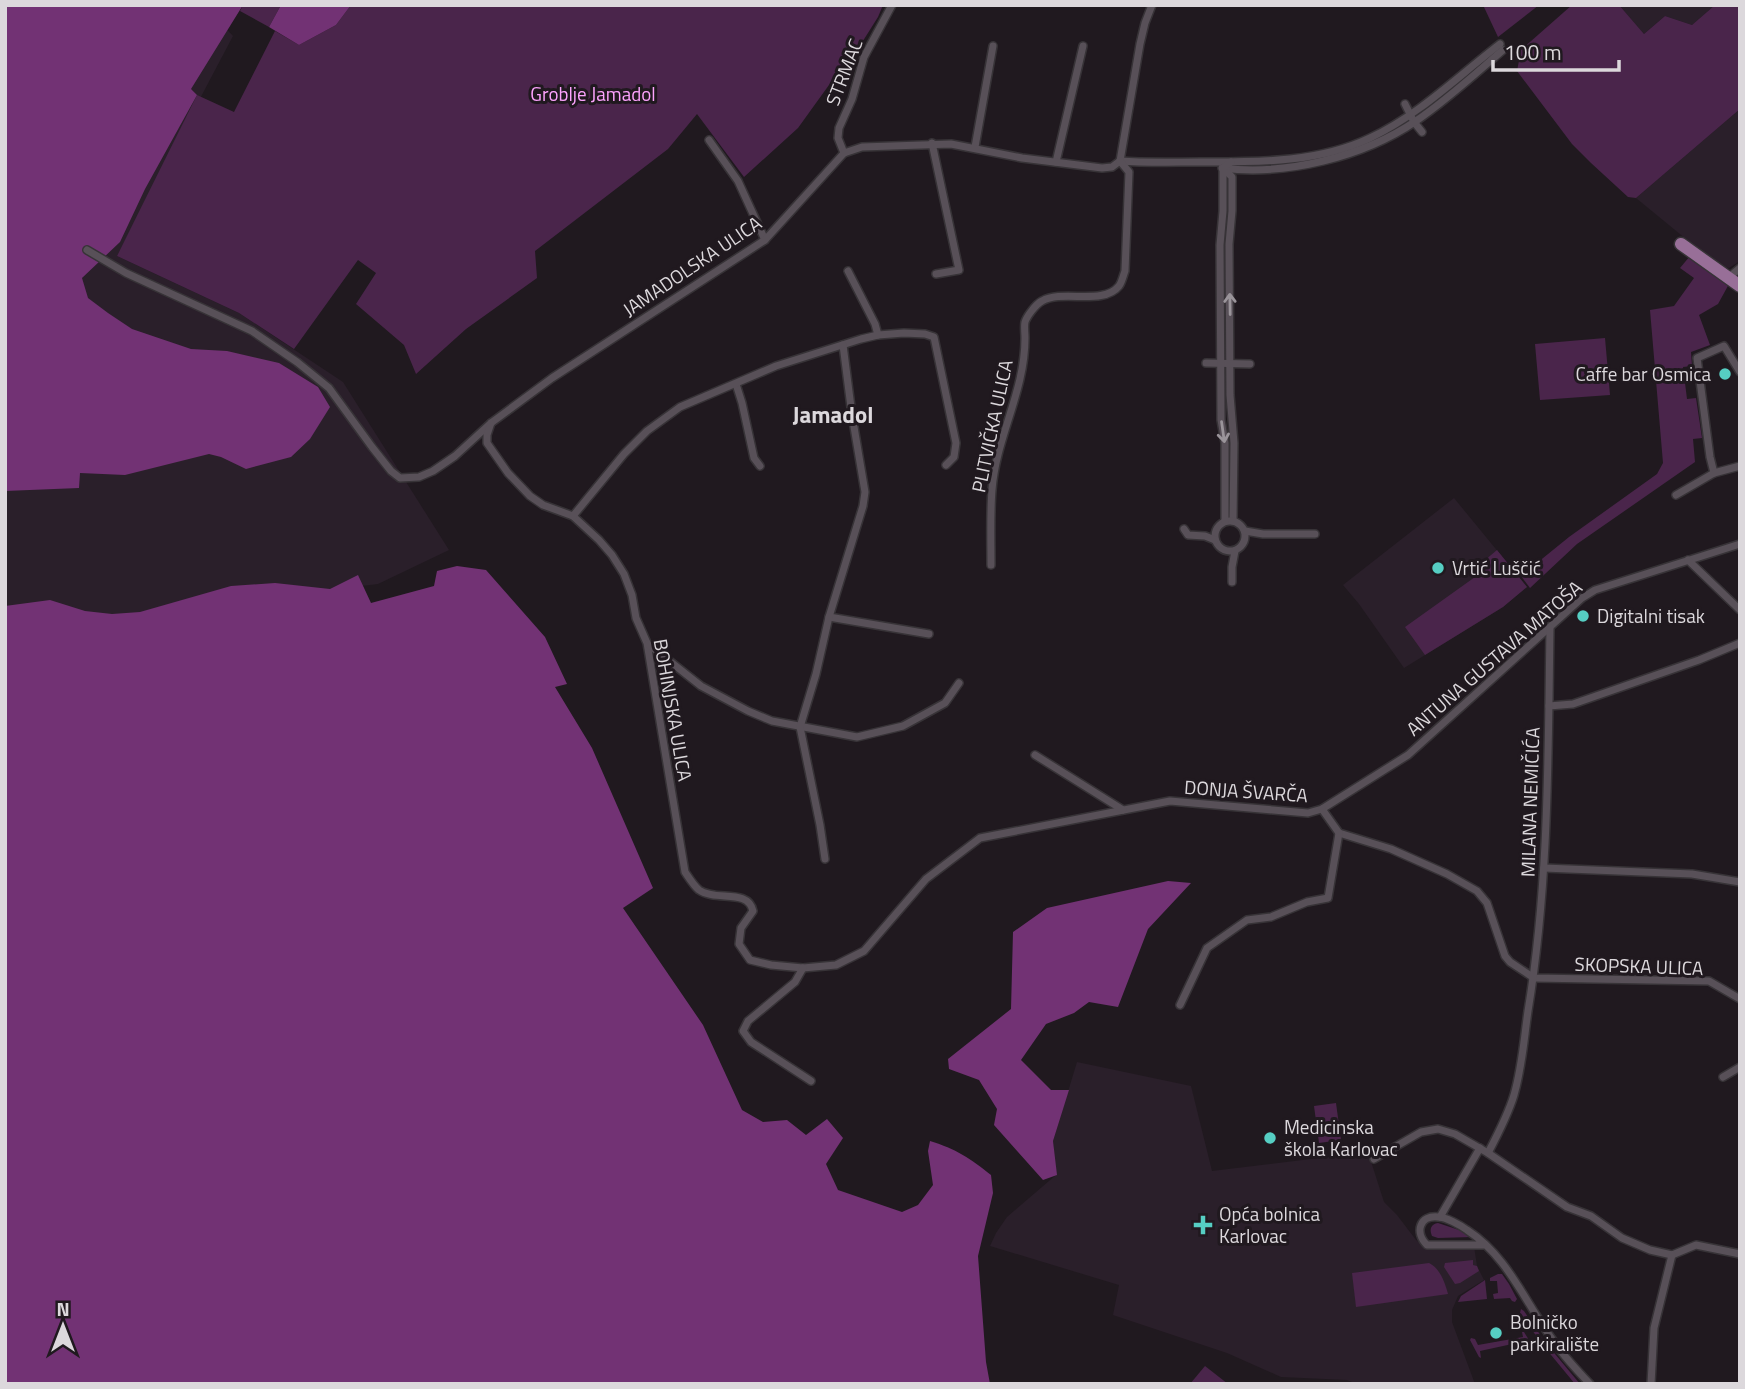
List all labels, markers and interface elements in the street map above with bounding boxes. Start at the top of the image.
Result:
scale bar [1493,28,1619,72]
street label: STRMAC [818,34,870,109]
text: 100 m [1504,36,1561,68]
park label: Groblje Jamadol [530,79,656,108]
street label: JAMADOLSKA ULICA [616,208,767,323]
one-way arrow [1223,293,1237,316]
street label: PLITVIČKA ULICA [963,357,1020,495]
place label: Caffe bar Osmica [1575,359,1711,388]
marker: Caffe bar Osmica [1717,366,1733,382]
district label: Jamadol [793,397,873,432]
one-way arrow [1217,420,1230,443]
place label: Vrtić Luščić [1452,553,1541,582]
marker: Vrtić Luščić [1430,560,1446,576]
street label: ANTUNA GUSTAVA MATOŠA [1399,573,1588,742]
place label: Digitalni tisak [1597,601,1705,630]
marker: Digitalni tisak [1575,608,1591,624]
street label: BOHINJSKA ULICA [647,636,700,783]
street label: MILANA NEMIČIĆA [1512,726,1547,877]
street label: DONJA ŠVARČA [1183,772,1309,809]
street label: SKOPSKA ULICA [1574,949,1704,982]
place label: Medicinska škola Karlovac [1284,1112,1398,1163]
marker: Medicinska škola Karlovac [1262,1130,1278,1146]
place label: Opća bolnica Karlovac [1219,1199,1321,1250]
marker: Opća bolnica Karlovac [1193,1215,1213,1235]
north arrow [28,1291,98,1361]
text: N [56,1294,70,1323]
place label: Bolničko parkiralište [1510,1307,1599,1358]
marker: Bolničko parkiralište [1488,1325,1504,1341]

